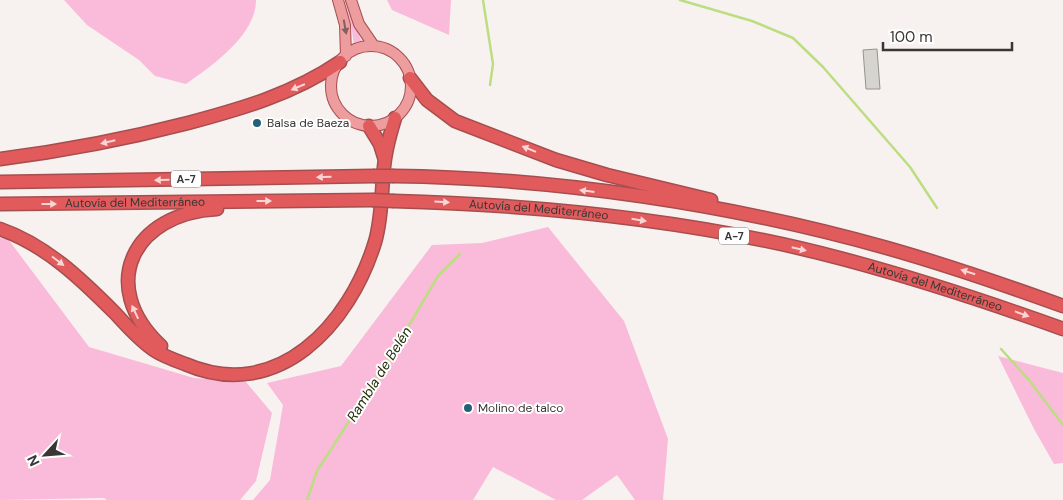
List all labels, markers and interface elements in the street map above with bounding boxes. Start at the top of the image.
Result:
one-way arrow [341,20,349,36]
scale bar [883,20,1012,52]
text: 100 m [890,27,933,47]
one-way arrow [291,83,305,91]
place label: Balsa de Baeza [267,115,349,131]
marker: Balsa de Baeza [251,117,263,129]
one-way arrow [101,138,116,146]
one-way arrow [522,145,536,153]
road number: A-7 [171,170,201,188]
one-way arrow [316,173,332,181]
one-way arrow [153,176,169,184]
one-way arrow [579,187,595,195]
street label: Autovía del Mediterráneo [65,194,205,211]
street label: Autovía del Mediterráneo [468,196,609,223]
one-way arrow [256,197,272,205]
one-way arrow [435,199,451,207]
one-way arrow [41,200,57,208]
one-way arrow [631,216,647,224]
road number: A-7 [719,228,749,245]
one-way arrow [791,245,806,253]
one-way arrow [51,255,64,266]
street label: Autovía del Mediterráneo [866,258,1005,315]
one-way arrow [960,268,975,276]
one-way arrow [130,305,138,319]
one-way arrow [1014,311,1029,318]
water label: Rambla de Belén [343,323,415,425]
place label: Molino de talco [478,400,563,416]
marker: Molino de talco [462,402,474,414]
north arrow [20,430,70,480]
text: N [23,452,44,469]

